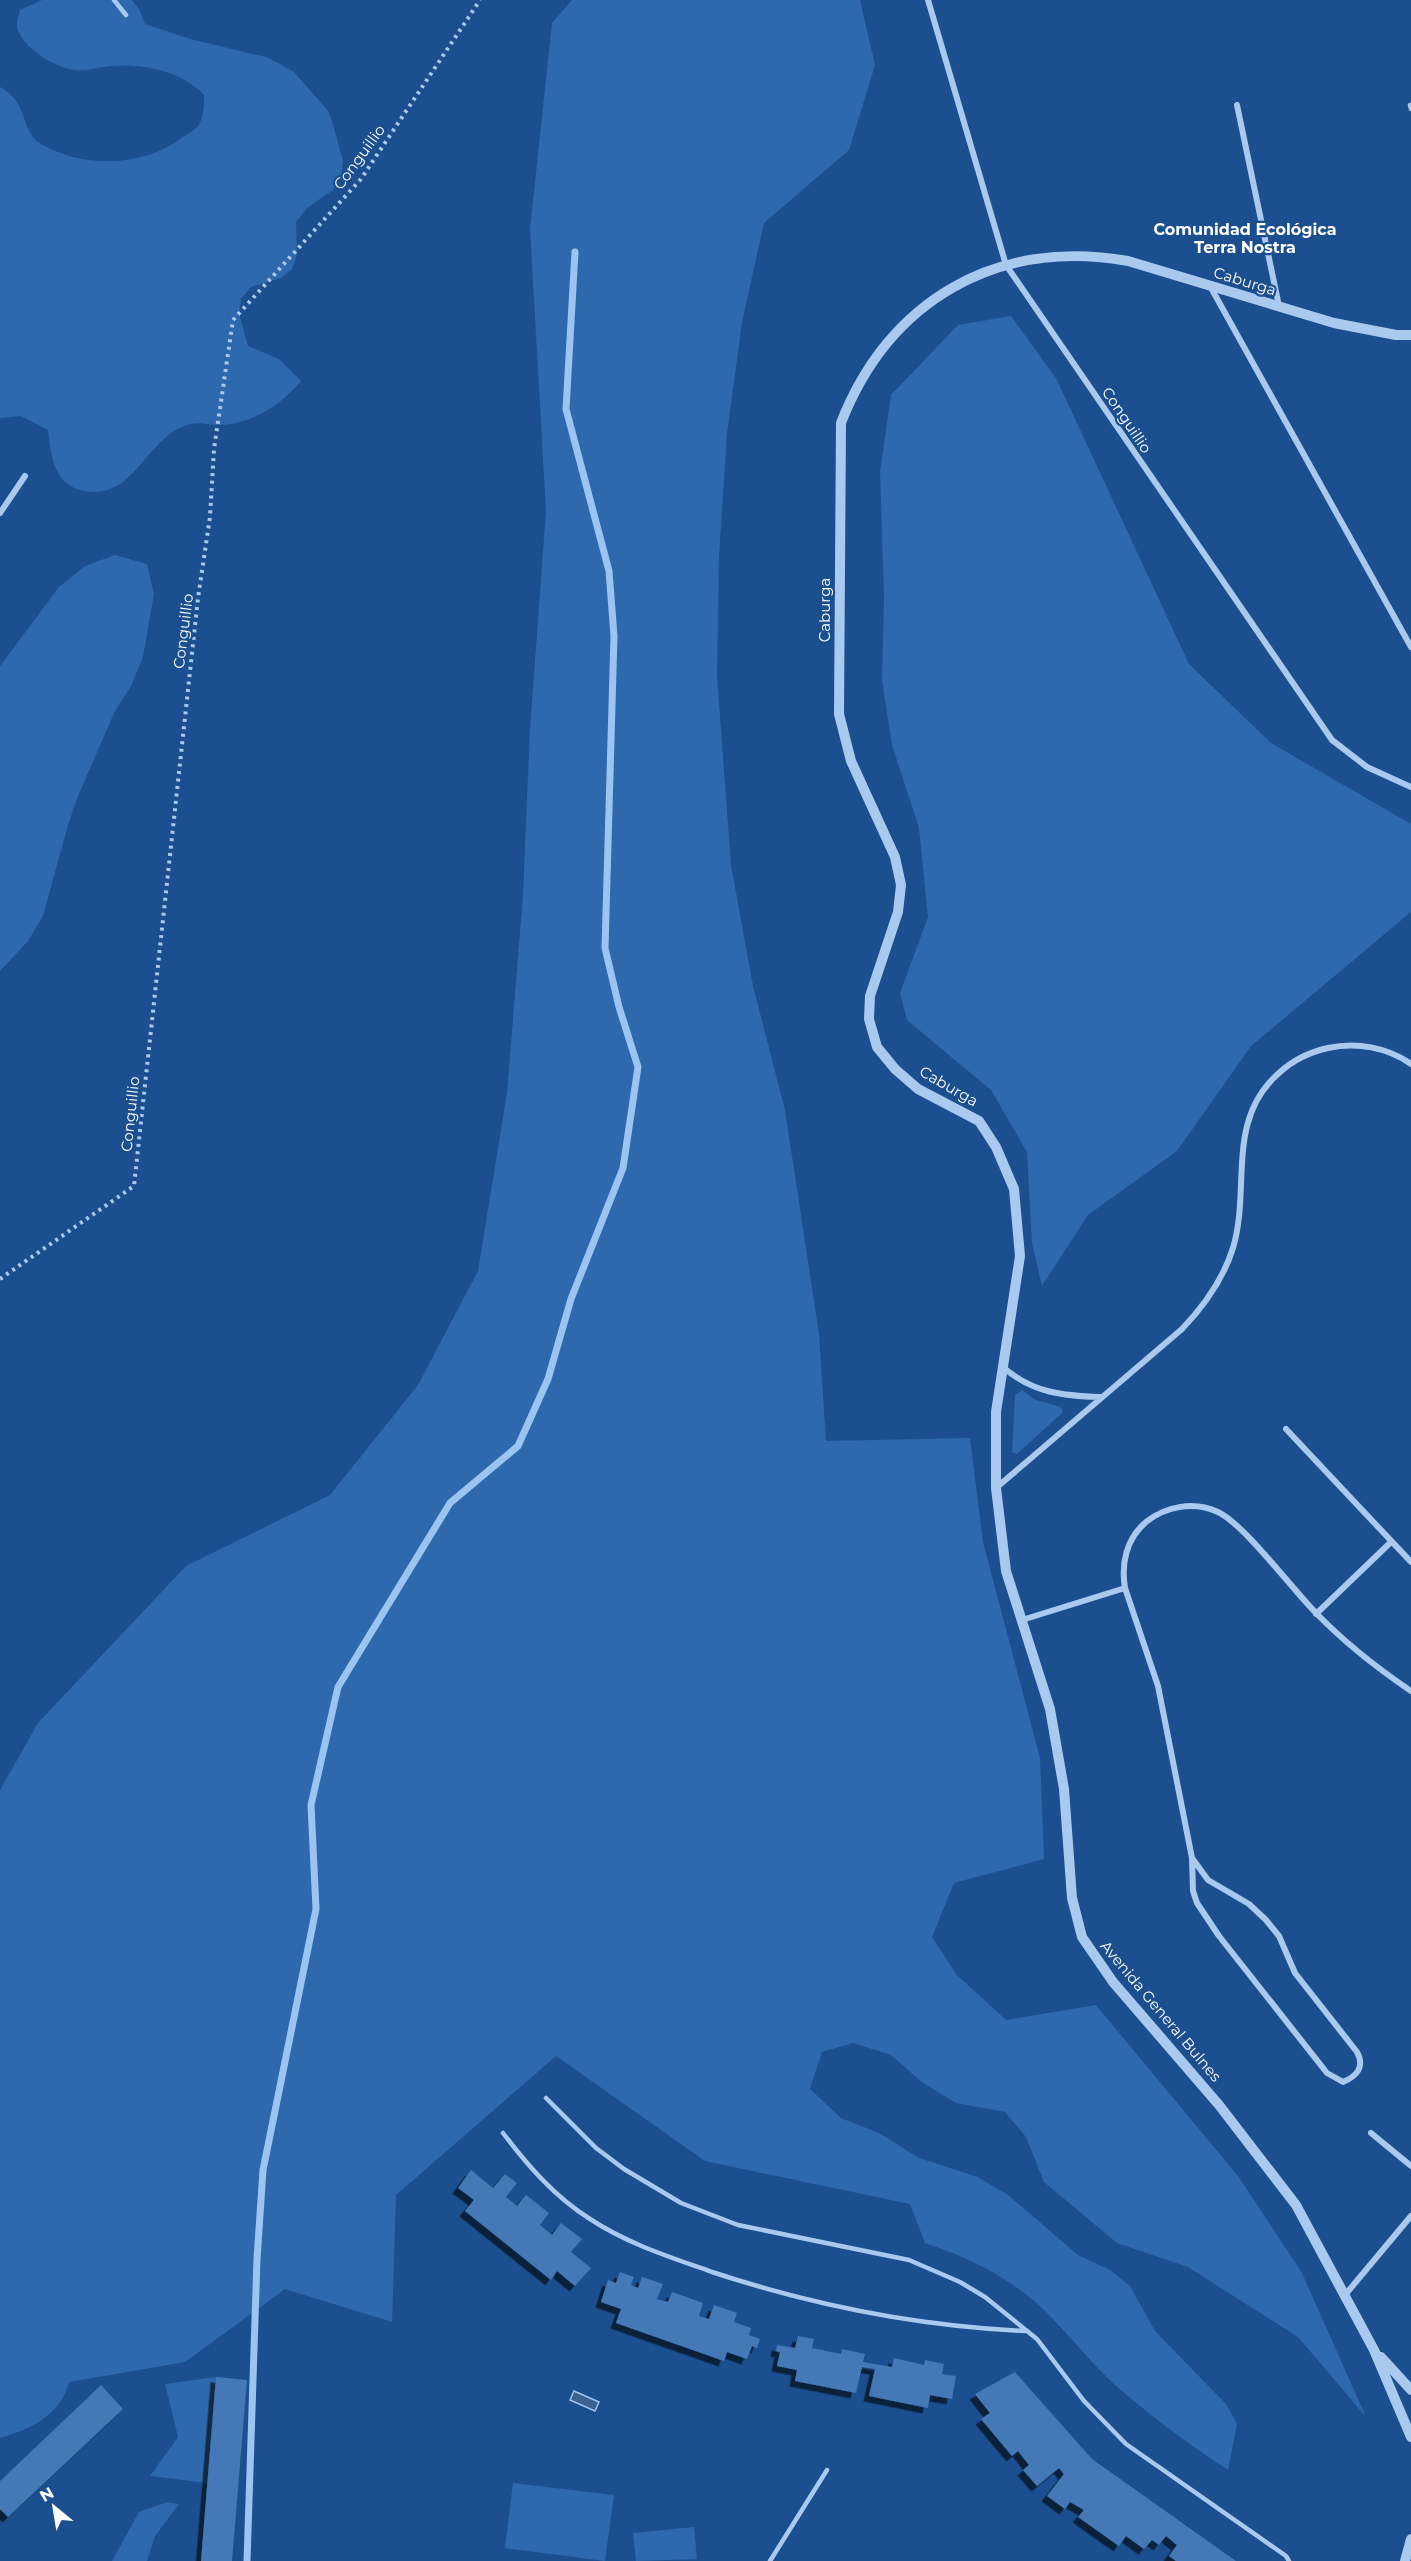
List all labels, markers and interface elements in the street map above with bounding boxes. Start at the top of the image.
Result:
street label: Conguillio [329,121,389,193]
district label: Comunidad Ecológica Terra Nostra [1153,220,1337,257]
street label: Caburga [1211,262,1279,300]
street label: Conguillio [1098,383,1156,457]
street label: Caburga [815,578,834,642]
street label: Conguillio [169,592,197,670]
street label: Caburga [916,1062,982,1110]
street label: Conguillio [117,1075,143,1153]
street label: Avenida General Bulnes [1096,1937,1226,2085]
north arrow [24,2477,84,2537]
text: N [36,2483,57,2506]

